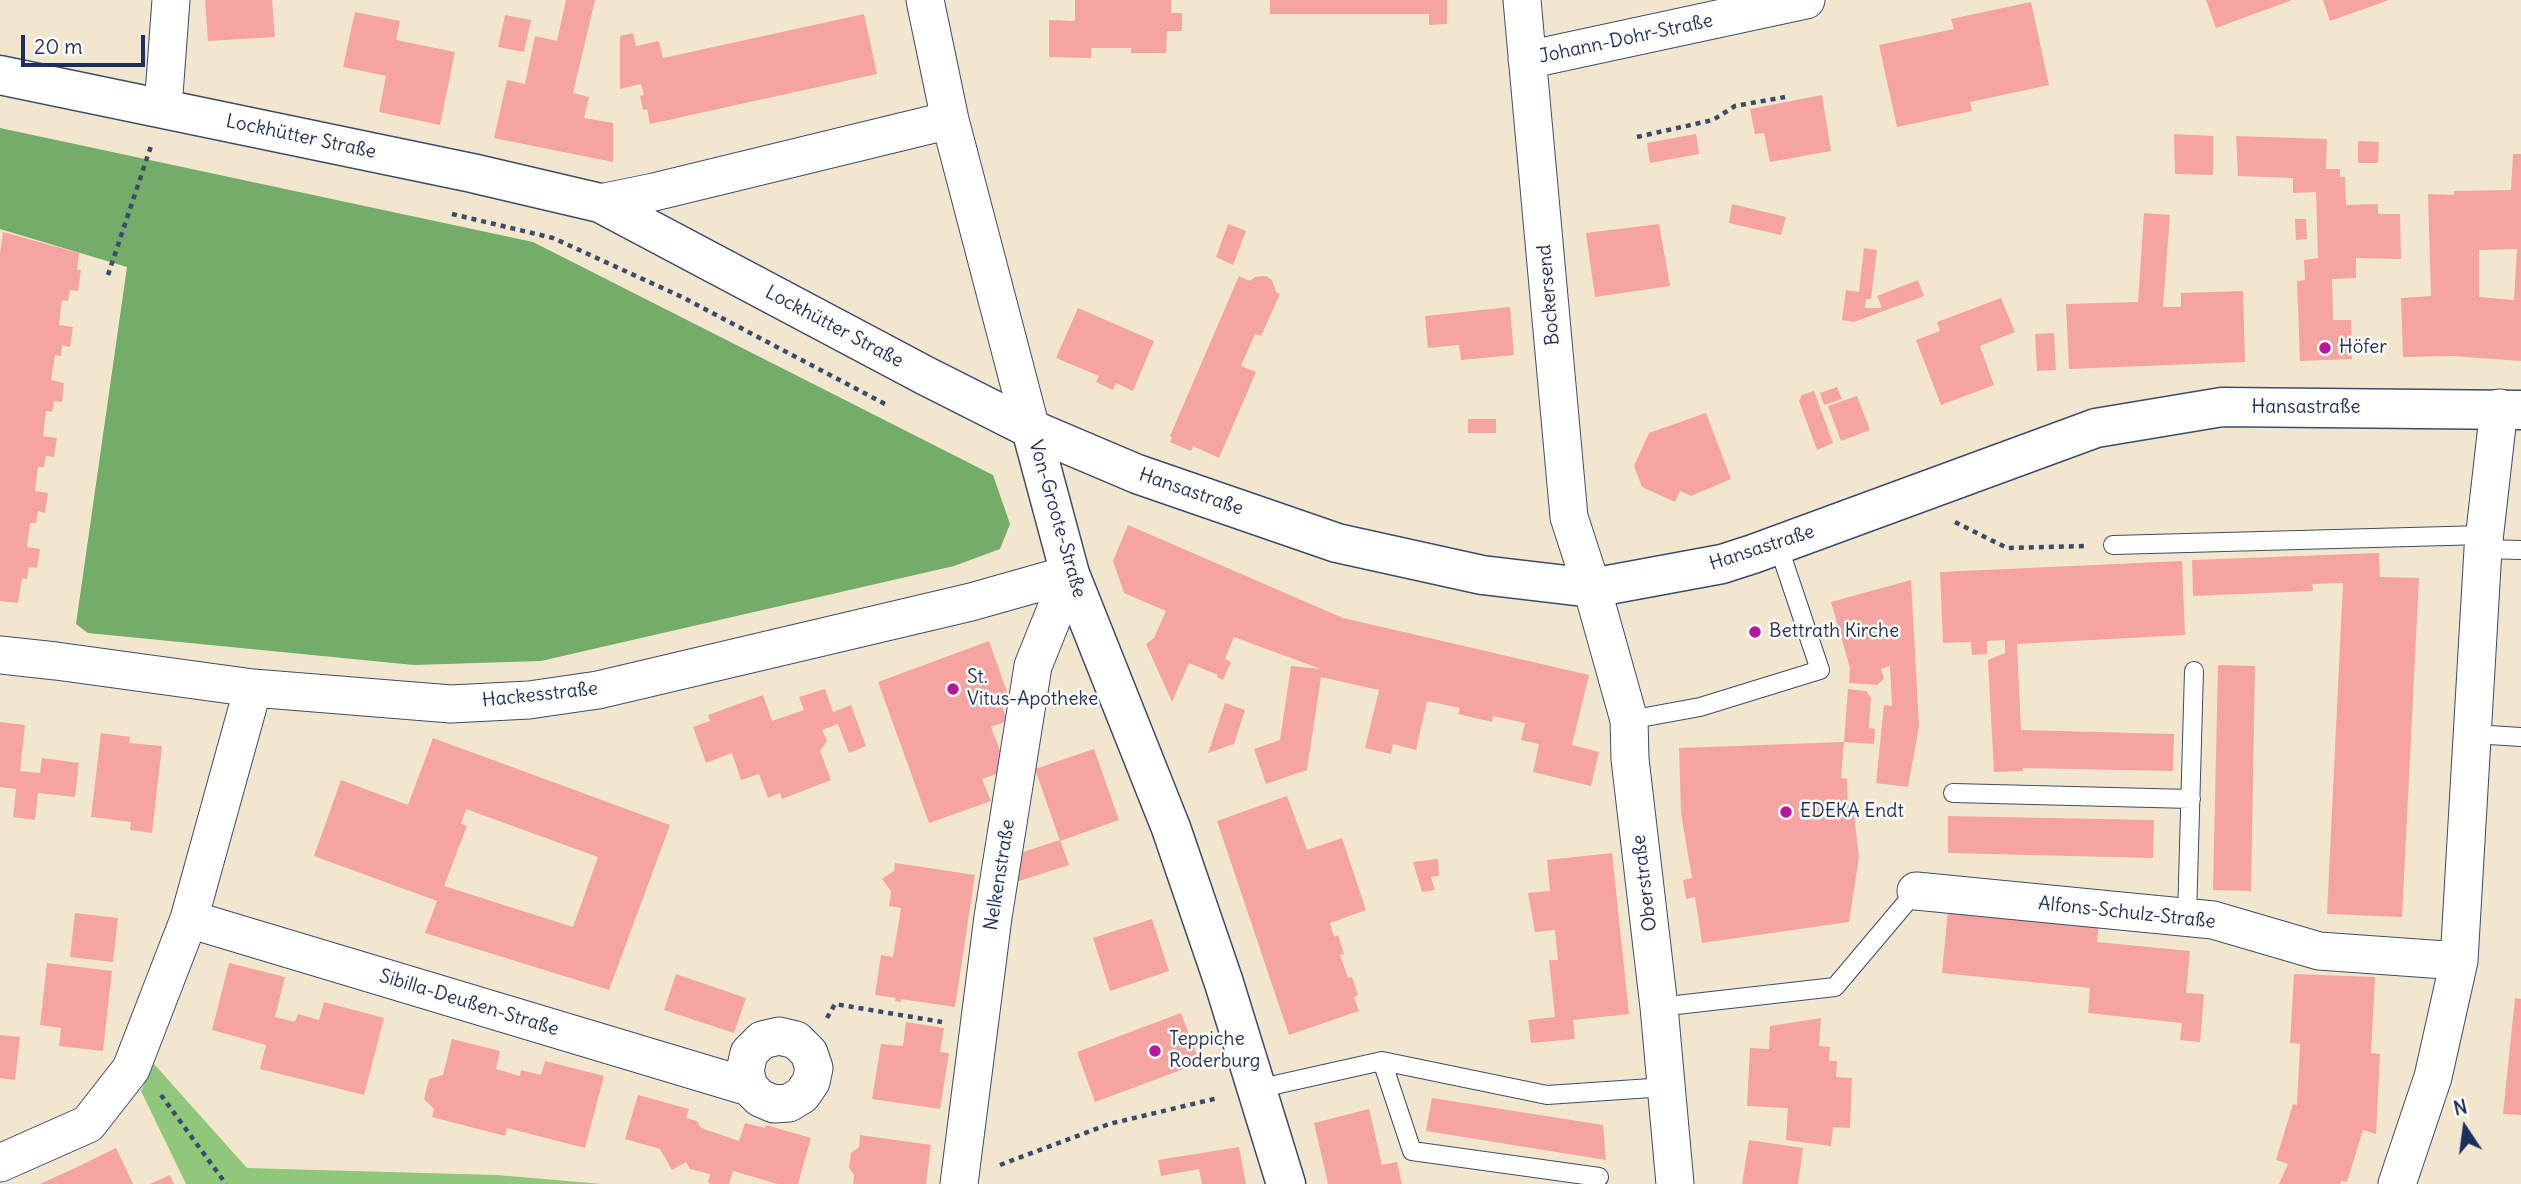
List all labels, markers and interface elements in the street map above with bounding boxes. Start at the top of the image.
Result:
street label: Johann-Dohr-Straße [1537,9,1715,69]
scale bar [24,21,149,65]
text: 20 m [34,33,83,60]
street label: Lockhütter Straße [224,110,378,164]
street label: Bockersend [1533,244,1565,346]
street label: Lockhütter Straße [761,281,907,373]
place label: Höfer [2339,337,2387,359]
marker: Höfer [2317,340,2333,356]
street label: Hansastraße [2251,397,2361,419]
street label: Von-Groote-Straße [1024,438,1090,600]
street label: Hansastraße [1136,463,1246,521]
street label: Hansastraße [1707,520,1817,576]
place label: Bettrath Kirche [1769,621,1899,643]
marker: Bettrath Kirche [1747,624,1763,640]
place label: St. Vitus-Apotheke [967,667,1098,711]
street label: Hackesstraße [481,678,599,712]
marker: St. Vitus-Apotheke [945,681,961,697]
place label: EDEKA Endt [1800,801,1904,823]
marker: EDEKA Endt [1778,804,1794,820]
street label: Nelkenstraße [980,818,1020,932]
street label: Oberstraße [1628,833,1662,933]
street label: Alfons-Schulz-Straße [2037,892,2217,934]
street label: Sibilla-Deußen-Straße [377,965,561,1041]
place label: Teppiche Roderburg [1169,1029,1260,1073]
marker: Teppiche Roderburg [1147,1043,1163,1059]
north arrow [2430,1093,2500,1163]
text: N [2451,1094,2469,1121]

